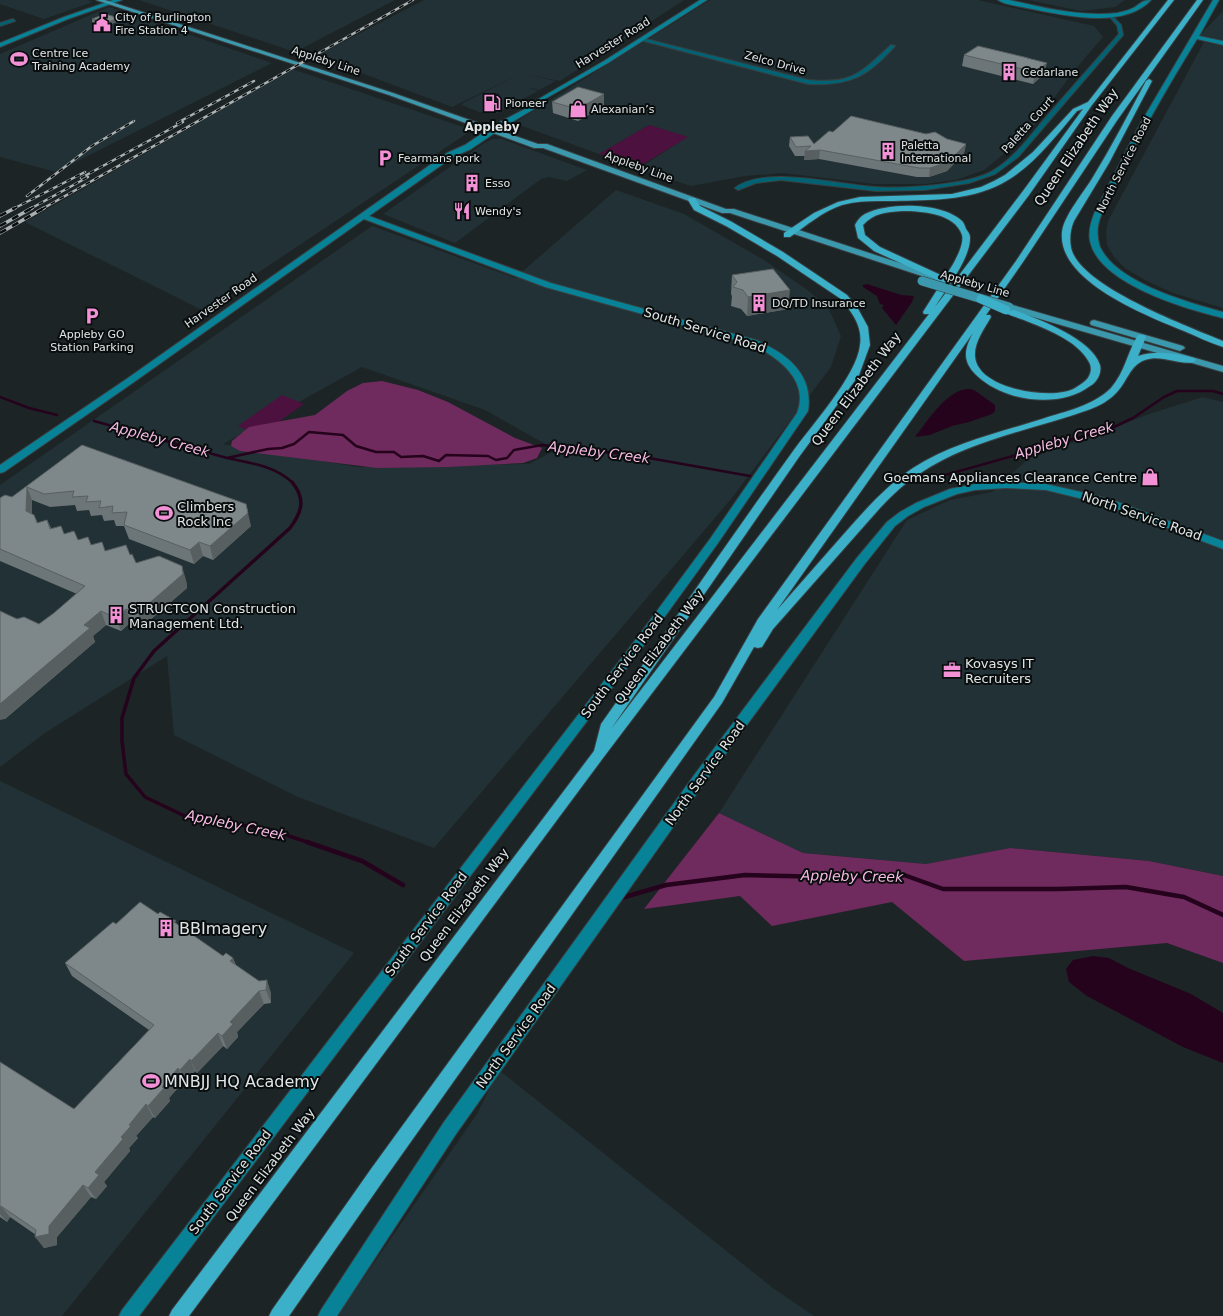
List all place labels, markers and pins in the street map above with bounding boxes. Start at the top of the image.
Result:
place label: City of Burlington Fire Station 4 [115,11,211,37]
public building icon: City of Burlington Fire Station 4 [92,13,112,33]
place label: Centre Ice Training Academy [31,47,130,73]
sports icon: Centre Ice Training Academy [9,49,29,69]
building icon: Cedarlane [999,62,1019,82]
place label: Cedarlane [1022,66,1078,79]
fuel station icon: Pioneer [482,93,502,113]
place label: Pioneer [505,97,547,110]
shop icon: Alexanian’s [568,99,588,119]
place label: Alexanian’s [591,103,655,116]
place label: Paletta International [901,139,971,165]
building icon: Paletta International [878,141,898,161]
parking icon: Fearmans pork [375,148,395,168]
place label: Fearmans pork [398,152,480,165]
building icon: Esso [462,173,482,193]
place label: Esso [485,177,510,190]
restaurant icon: Wendy's [452,201,472,221]
place label: Wendy's [475,205,521,218]
building icon: DQ/TD Insurance [749,293,769,313]
place label: DQ/TD Insurance [772,297,866,310]
parking icon: Appleby GO Station Parking [82,306,102,326]
place label: Appleby GO Station Parking [50,328,134,354]
shop icon: Goemans Appliances Clearance Centre [1140,467,1160,487]
place label: Goemans Appliances Clearance Centre [883,470,1137,485]
place label: Climbers Rock Inc [177,499,235,529]
sports icon: Climbers Rock Inc [154,503,174,523]
place label: STRUCTCON Construction Management Ltd. [129,601,296,631]
building icon: STRUCTCON Construction Management Ltd. [106,605,126,625]
place label: Kovasys IT Recruiters [965,656,1034,686]
office icon: Kovasys IT Recruiters [942,660,962,680]
building icon: BBImagery [156,918,176,938]
place label: BBImagery [179,919,267,938]
sports icon: MNBJJ HQ Academy [141,1071,161,1091]
place label: MNBJJ HQ Academy [164,1072,319,1091]

